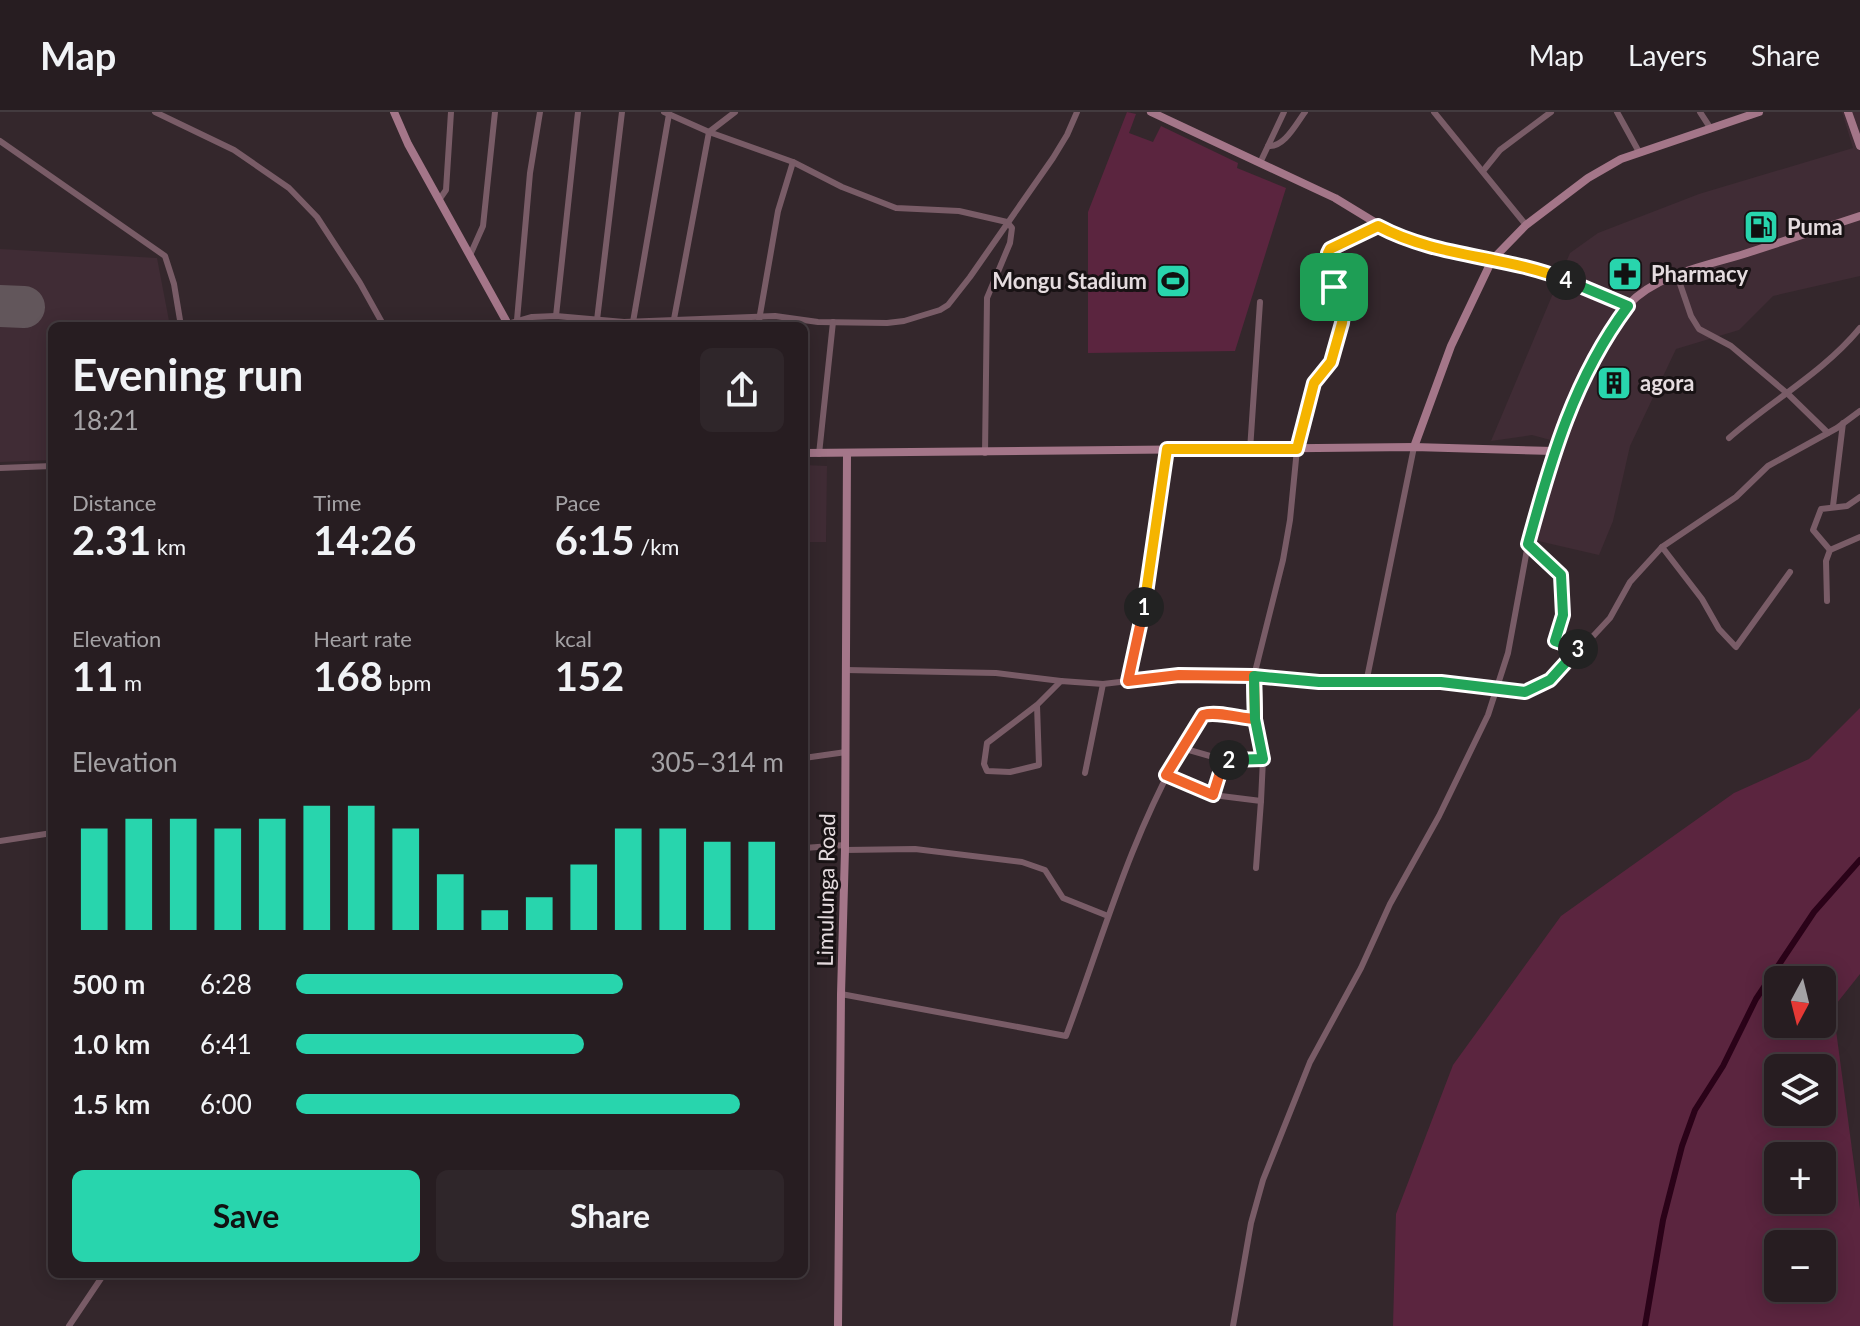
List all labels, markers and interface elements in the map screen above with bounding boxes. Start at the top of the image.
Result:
text: Map [40,32,116,78]
text: Map [1529,38,1584,72]
text: Layers [1628,38,1707,72]
text: Share [1751,38,1820,72]
fuel station icon: Puma [1742,208,1780,246]
place label: Puma [1787,213,1843,240]
pin [1300,253,1368,321]
pharmacy icon: Pharmacy [1606,255,1644,293]
pin: 4 [1546,260,1586,300]
place label: Pharmacy [1651,260,1749,287]
sports icon: Mongu Stadium [1154,262,1192,300]
icon: arrive [1312,265,1356,309]
text: 4 [1560,266,1572,293]
place label: Mongu Stadium [992,267,1147,294]
text: Evening run [72,348,303,400]
button: share [700,348,784,432]
building icon: agora [1595,364,1633,402]
place label: agora [1640,369,1694,396]
text: 18:21 [72,404,139,436]
text: Distance [72,489,156,516]
text: Time [313,489,361,516]
text: Pace [555,489,600,516]
text: 2.31 [72,516,151,564]
text: 14:26 [313,516,416,564]
text: 6:15 [555,516,635,564]
text: km [151,533,186,560]
text: /km [635,533,679,560]
pin: 1 [1124,587,1164,627]
text: 1 [1138,593,1150,620]
text: Elevation [72,625,161,652]
text: Heart rate [313,625,412,652]
text: kcal [555,625,592,652]
pin: 3 [1558,629,1598,669]
text: 3 [1572,635,1584,662]
text: 11 [72,652,118,700]
text: 168 [313,652,383,700]
text: 152 [555,652,624,700]
text: m [118,669,142,696]
text: bpm [383,669,431,696]
pin: 2 [1209,740,1249,780]
text: Elevation [72,746,178,778]
text: 305–314 m [650,746,784,778]
text: 2 [1223,746,1235,773]
street label: Limulunga Road [811,813,840,967]
north arrow [1764,966,1836,1038]
map controls [1764,966,1836,1302]
text: 500 m [72,968,145,1000]
text: 6:28 [200,968,252,1000]
text: 1.0 km [72,1028,150,1060]
text: 6:41 [200,1028,252,1060]
button: layers [1764,1054,1836,1126]
text: 1.5 km [72,1088,150,1120]
text: 6:00 [200,1088,252,1120]
button: + [1764,1142,1836,1214]
button: Save [72,1170,420,1262]
button: Share [436,1170,784,1262]
button: − [1764,1230,1836,1302]

